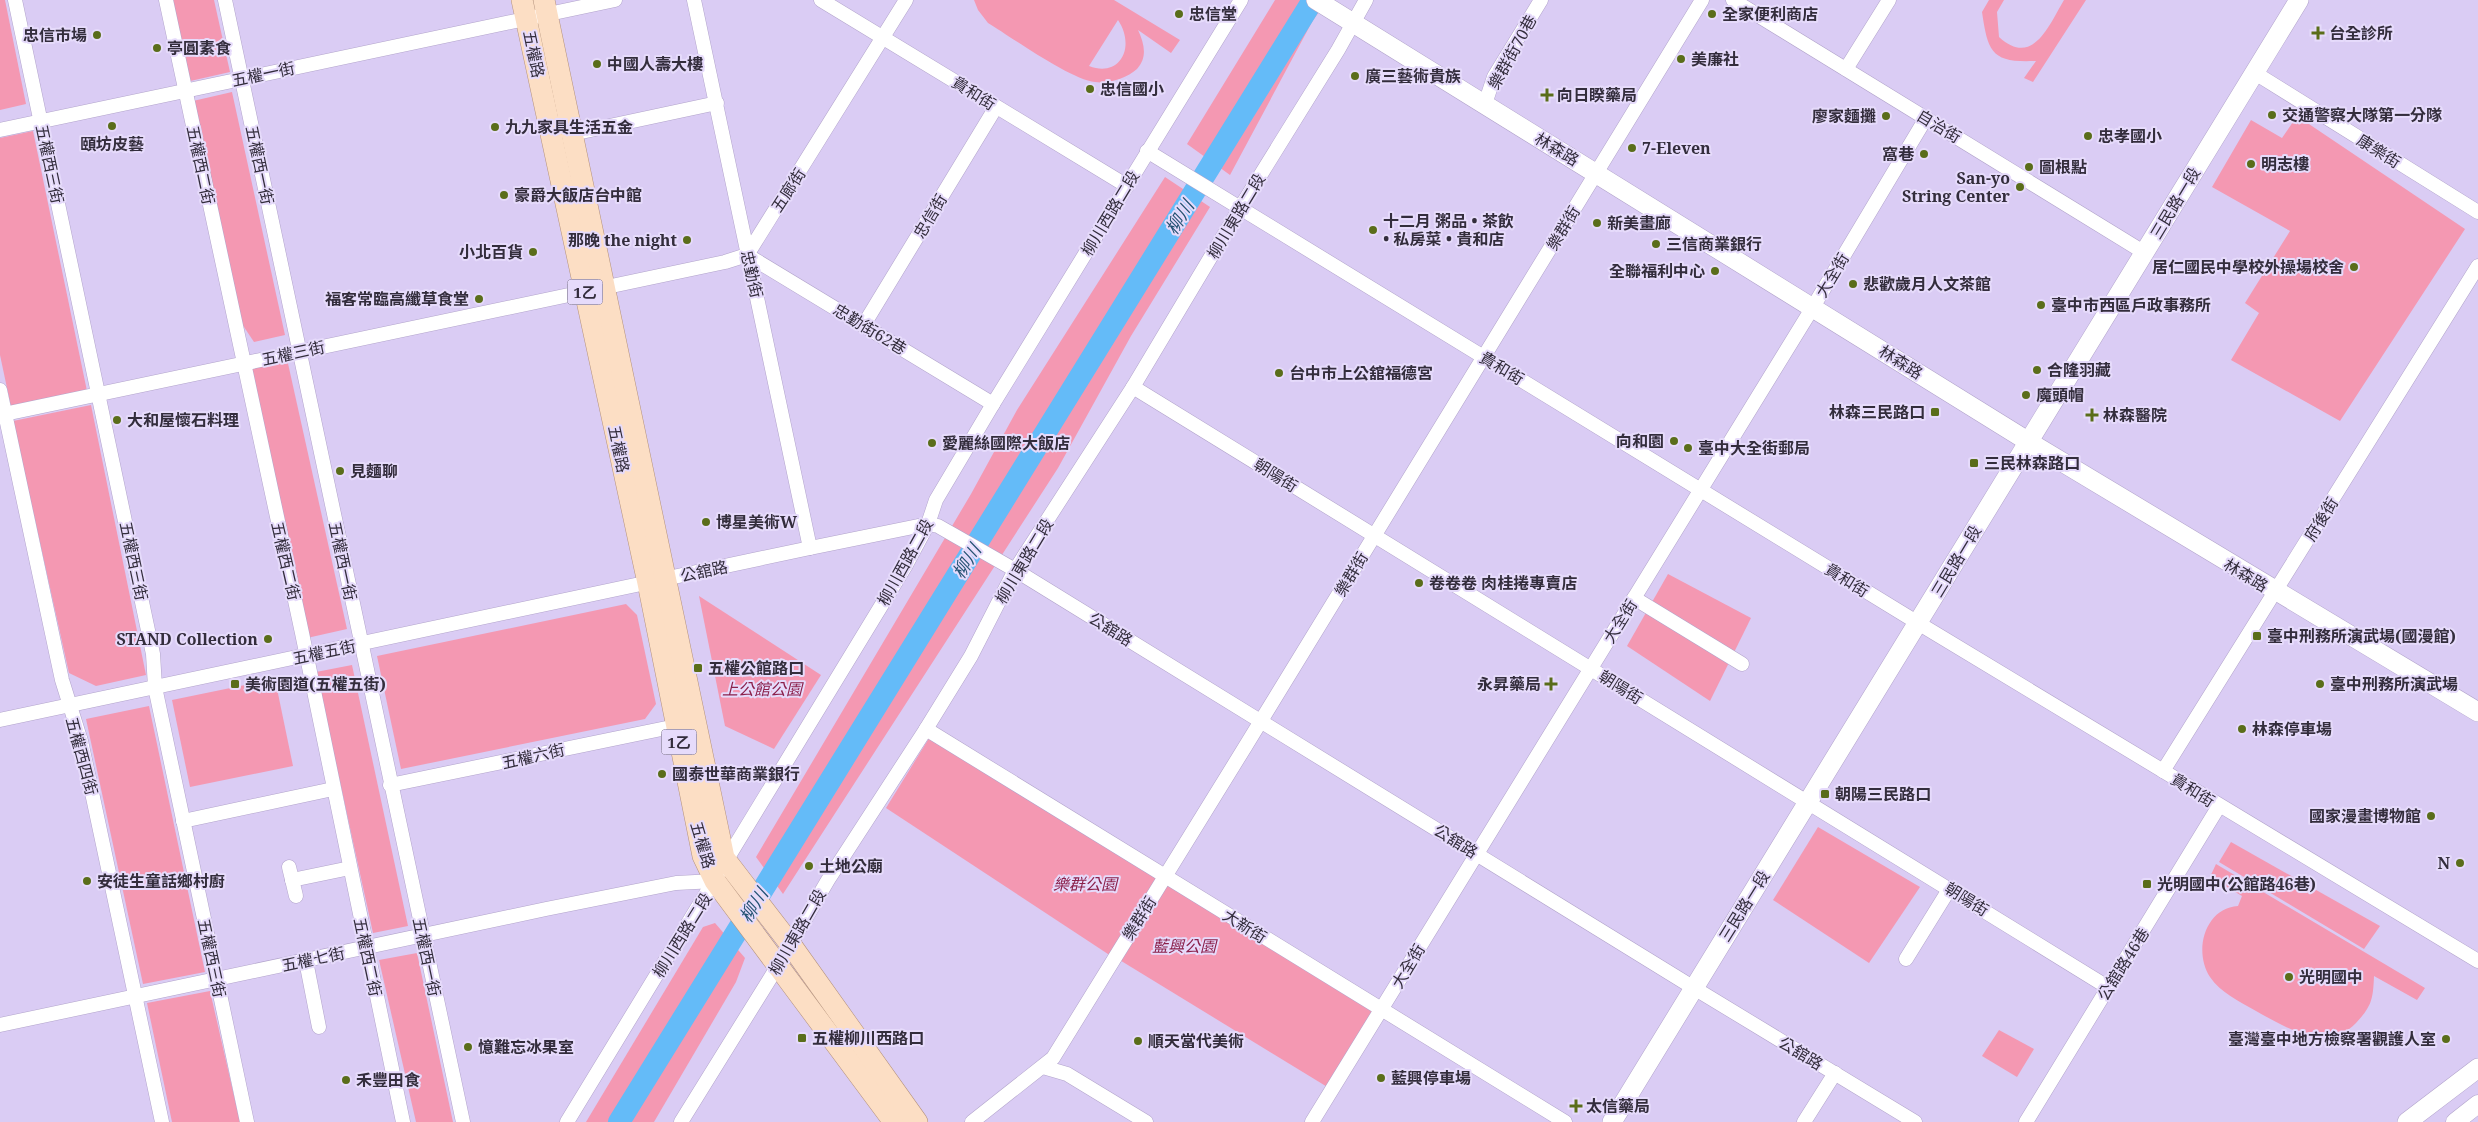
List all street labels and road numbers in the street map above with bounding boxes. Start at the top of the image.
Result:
street label: 樂群街70巷 [1483,11,1541,93]
street label: 五權路 [518,28,550,80]
street label: 五權一街 [229,57,297,91]
street label: 貴和街 [948,71,1000,115]
street label: 自治街 [1913,104,1965,148]
street label: 五權西三街 [31,123,69,205]
street label: 五權西二街 [182,124,220,206]
street label: 五權西一街 [241,124,279,206]
street label: 林森路 [1531,127,1583,171]
street label: 康樂街 [2353,129,2405,173]
street label: 三民路一段 [2145,163,2205,243]
street label: 五廊街 [766,164,810,216]
street label: 柳川西路二段 [1076,166,1144,260]
street label: 柳川東路二段 [1202,169,1270,263]
street label: 忠信街 [908,190,952,242]
street label: 樂群街 [1541,202,1585,254]
street label: 忠勤街 [736,248,768,300]
street label: 大全街 [1810,249,1854,301]
road number: 1乙 [568,280,602,304]
street label: 忠勤街62巷 [829,298,911,360]
street label: 五權三街 [259,336,327,370]
street label: 林森路 [1875,340,1927,384]
street label: 貴和街 [1476,346,1528,390]
street label: 五權路 [603,423,635,475]
street label: 朝陽街 [1250,453,1302,497]
street label: 府後街 [2299,493,2343,545]
street label: 柳川東路二段 [990,514,1058,608]
street label: 柳川西路二段 [872,515,938,609]
street label: 五權西三街 [115,520,153,602]
street label: 五權西二街 [266,520,306,602]
street label: 五權西一街 [324,520,362,602]
street label: 三民路一段 [1926,521,1986,601]
street label: 樂群街 [1329,548,1373,600]
street label: 林森路 [2220,553,2272,597]
street label: 公舘路 [678,555,730,587]
street label: 貴和街 [1821,558,1873,602]
street label: 大全街 [1598,595,1642,647]
street label: 公舘路 [1085,607,1137,651]
street label: 五權五街 [290,635,358,669]
street label: 朝陽街 [1595,665,1647,709]
street label: 五權西四街 [61,715,103,797]
road number: 1乙 [662,730,696,754]
street label: 五權六街 [499,738,567,774]
street label: 貴和街 [2167,768,2219,812]
street label: 五權路 [685,819,721,871]
street label: 公舘路 [1430,819,1482,863]
street label: 三民路一段 [1713,866,1775,946]
street label: 朝陽街 [1941,877,1993,921]
street label: 柳川東路二段 [763,885,831,979]
street label: 柳川西路二段 [647,888,717,982]
street label: 樂群街 [1117,892,1161,944]
street label: 大新街 [1219,904,1271,948]
street label: 五權西二街 [349,916,387,998]
street label: 五權西一街 [408,916,446,998]
street label: 五權西三街 [193,917,231,999]
street label: 公舘路46巷 [2092,923,2154,1005]
street label: 大全街 [1386,940,1430,992]
street label: 五權七街 [279,942,347,976]
street label: 公舘路 [1775,1031,1827,1075]

